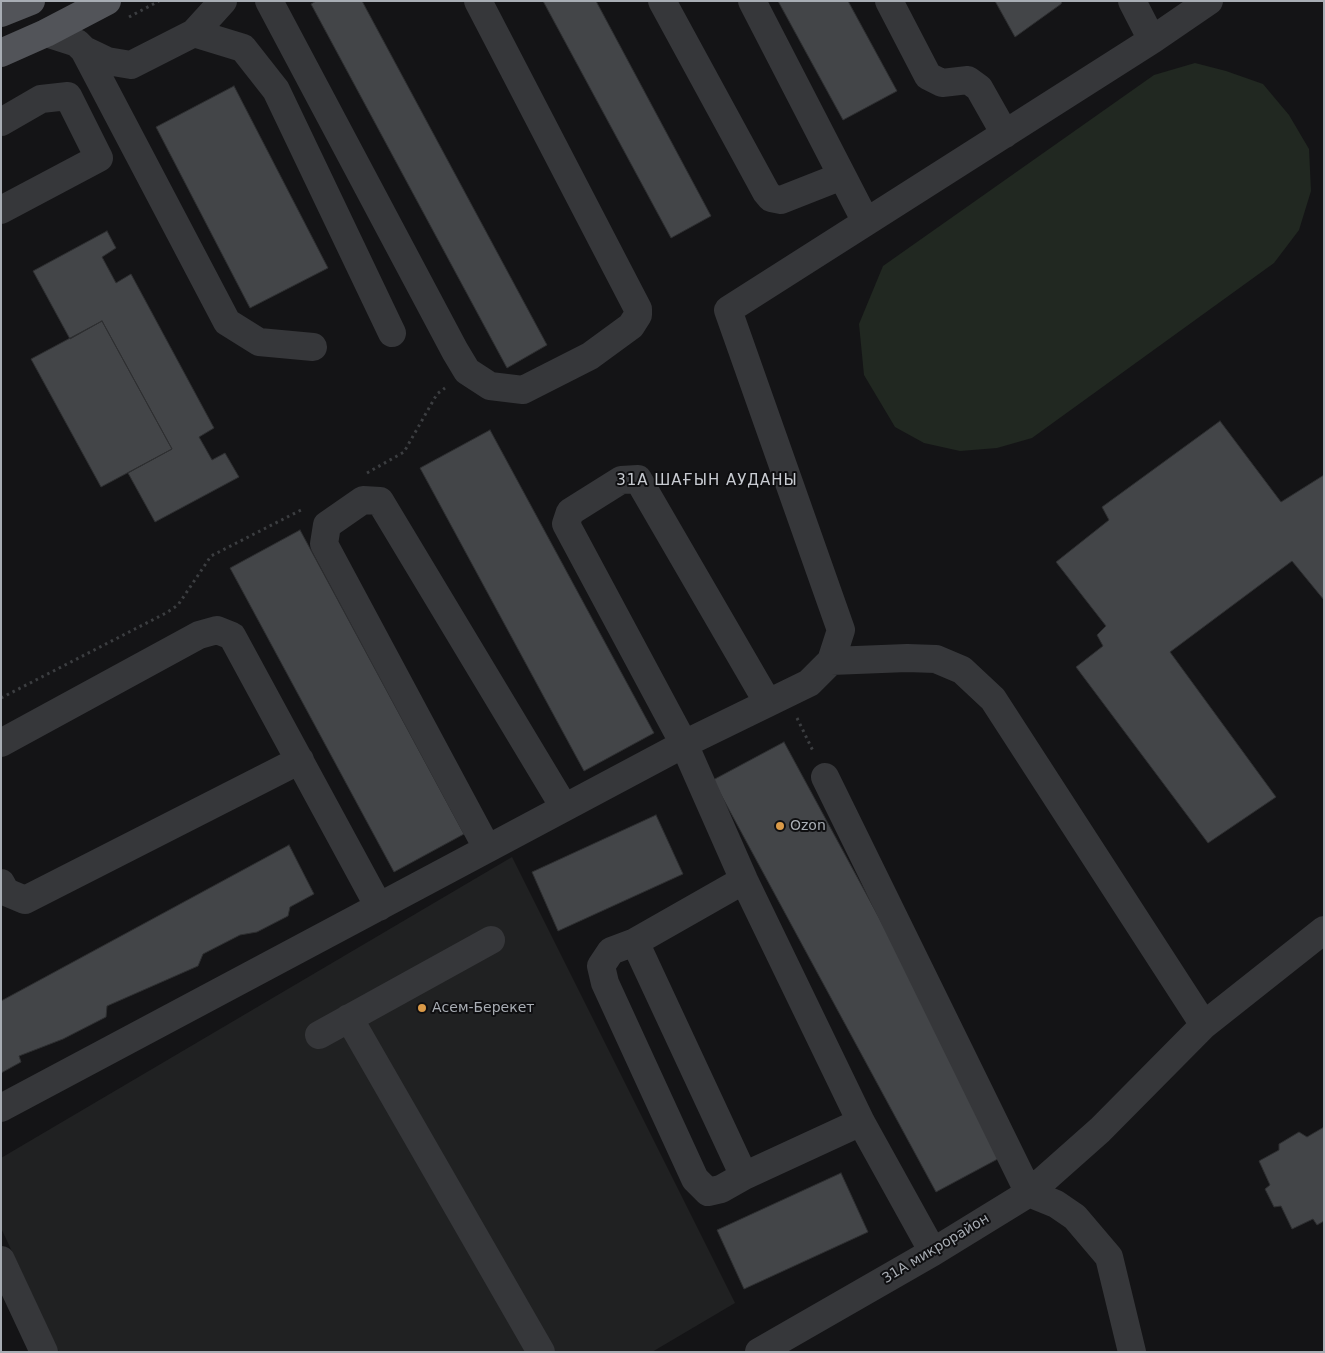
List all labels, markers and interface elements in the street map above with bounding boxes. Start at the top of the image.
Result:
district label: 31А ШАҒЫН АУДАНЫ [614,472,800,490]
place label: Ozon [790,818,826,834]
marker: Ozon [774,820,786,832]
place label: Асем-Берекет [432,1000,534,1016]
marker: Асем-Берекет [416,1002,428,1014]
street label: 31А микрорайон [880,1210,992,1288]

